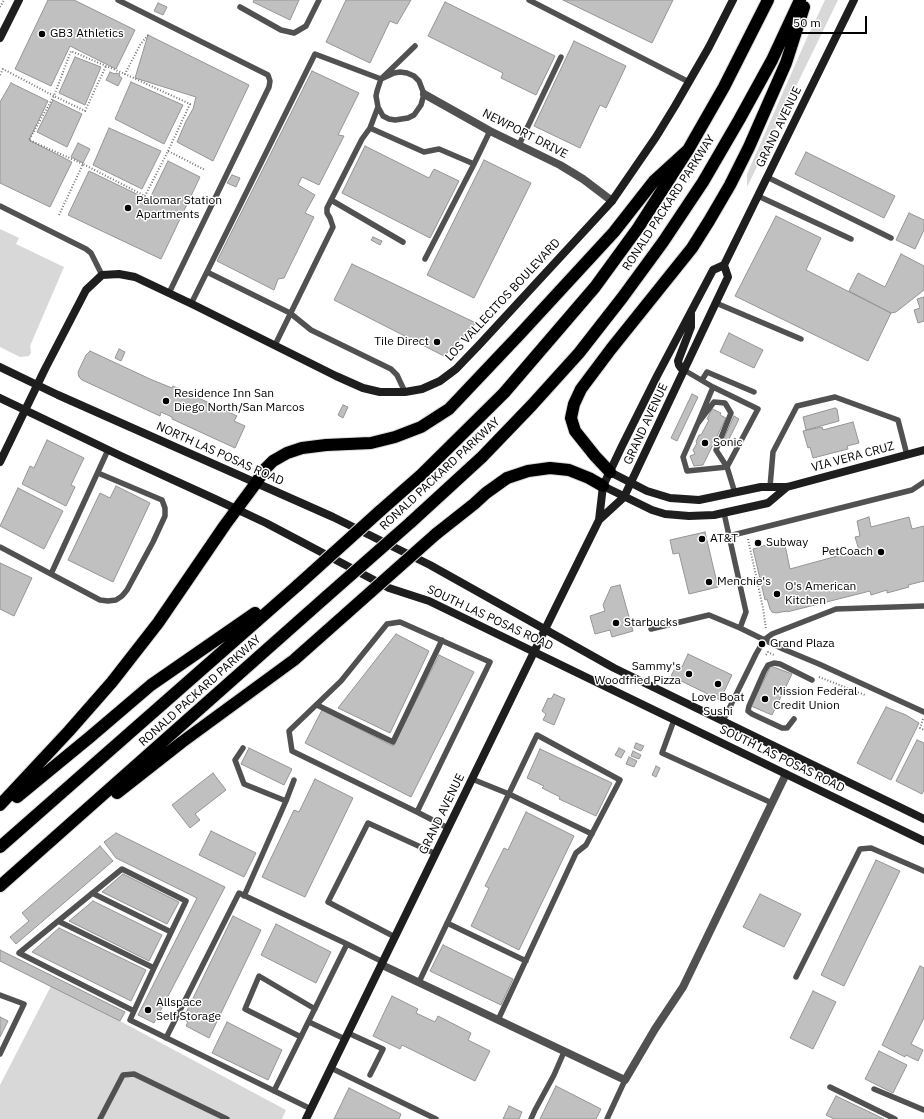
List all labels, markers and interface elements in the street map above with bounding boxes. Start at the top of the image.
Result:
scale bar [788,8,869,34]
text: 50 m [793,15,821,30]
place label: GB3 Athletics [50,27,124,41]
marker: GB3 Athletics [37,29,47,39]
street label: GRAND AVENUE [753,84,805,170]
street label: NEWPORT DRIVE [480,106,570,162]
street label: RONALD PACKARD PARKWAY [620,132,718,274]
place label: Palomar Station Apartments [136,194,222,222]
marker: Palomar Station Apartments [123,203,133,213]
street label: LOS VALLECITOS BOULEVARD [442,236,564,364]
place label: Tile Direct [374,335,429,349]
marker: Tile Direct [432,337,442,347]
street label: GRAND AVENUE [621,381,671,467]
place label: Residence Inn San Diego North/San Marcos [174,387,305,415]
marker: Residence Inn San Diego North/San Marcos [161,396,171,406]
street label: RONALD PACKARD PARKWAY [377,414,503,534]
street label: NORTH LAS POSAS ROAD [154,419,286,489]
place label: Sonic [713,436,743,450]
marker: Sonic [700,438,710,448]
street label: VIA VERA CRUZ [810,439,896,475]
place label: AT&T [710,532,738,546]
marker: AT&T [697,534,707,544]
place label: Subway [766,536,808,550]
marker: Subway [753,538,763,548]
place label: PetCoach [822,545,873,559]
marker: PetCoach [876,547,886,557]
place label: Menchie's [717,575,771,589]
marker: Menchie's [704,577,714,587]
place label: O's American Kitchen [785,580,856,608]
street label: SOUTH LAS POSAS ROAD [425,582,555,654]
marker: O's American Kitchen [772,589,782,599]
place label: Starbucks [624,616,678,630]
marker: Starbucks [611,618,621,628]
street label: RONALD PACKARD PARKWAY [136,632,264,750]
place label: Grand Plaza [770,637,835,651]
marker: Grand Plaza [757,639,767,649]
place label: Sammy's Woodfried Pizza [595,660,681,688]
marker: Sammy's Woodfried Pizza [684,669,694,679]
marker: Love Boat Sushi [713,679,723,689]
place label: Mission Federal Credit Union [773,685,857,713]
place label: Love Boat Sushi [692,691,744,719]
marker: Mission Federal Credit Union [760,694,770,704]
street label: SOUTH LAS POSAS ROAD [717,722,847,796]
street label: GRAND AVENUE [416,771,468,857]
place label: Allspace Self Storage [156,996,221,1024]
marker: Allspace Self Storage [143,1005,153,1015]

